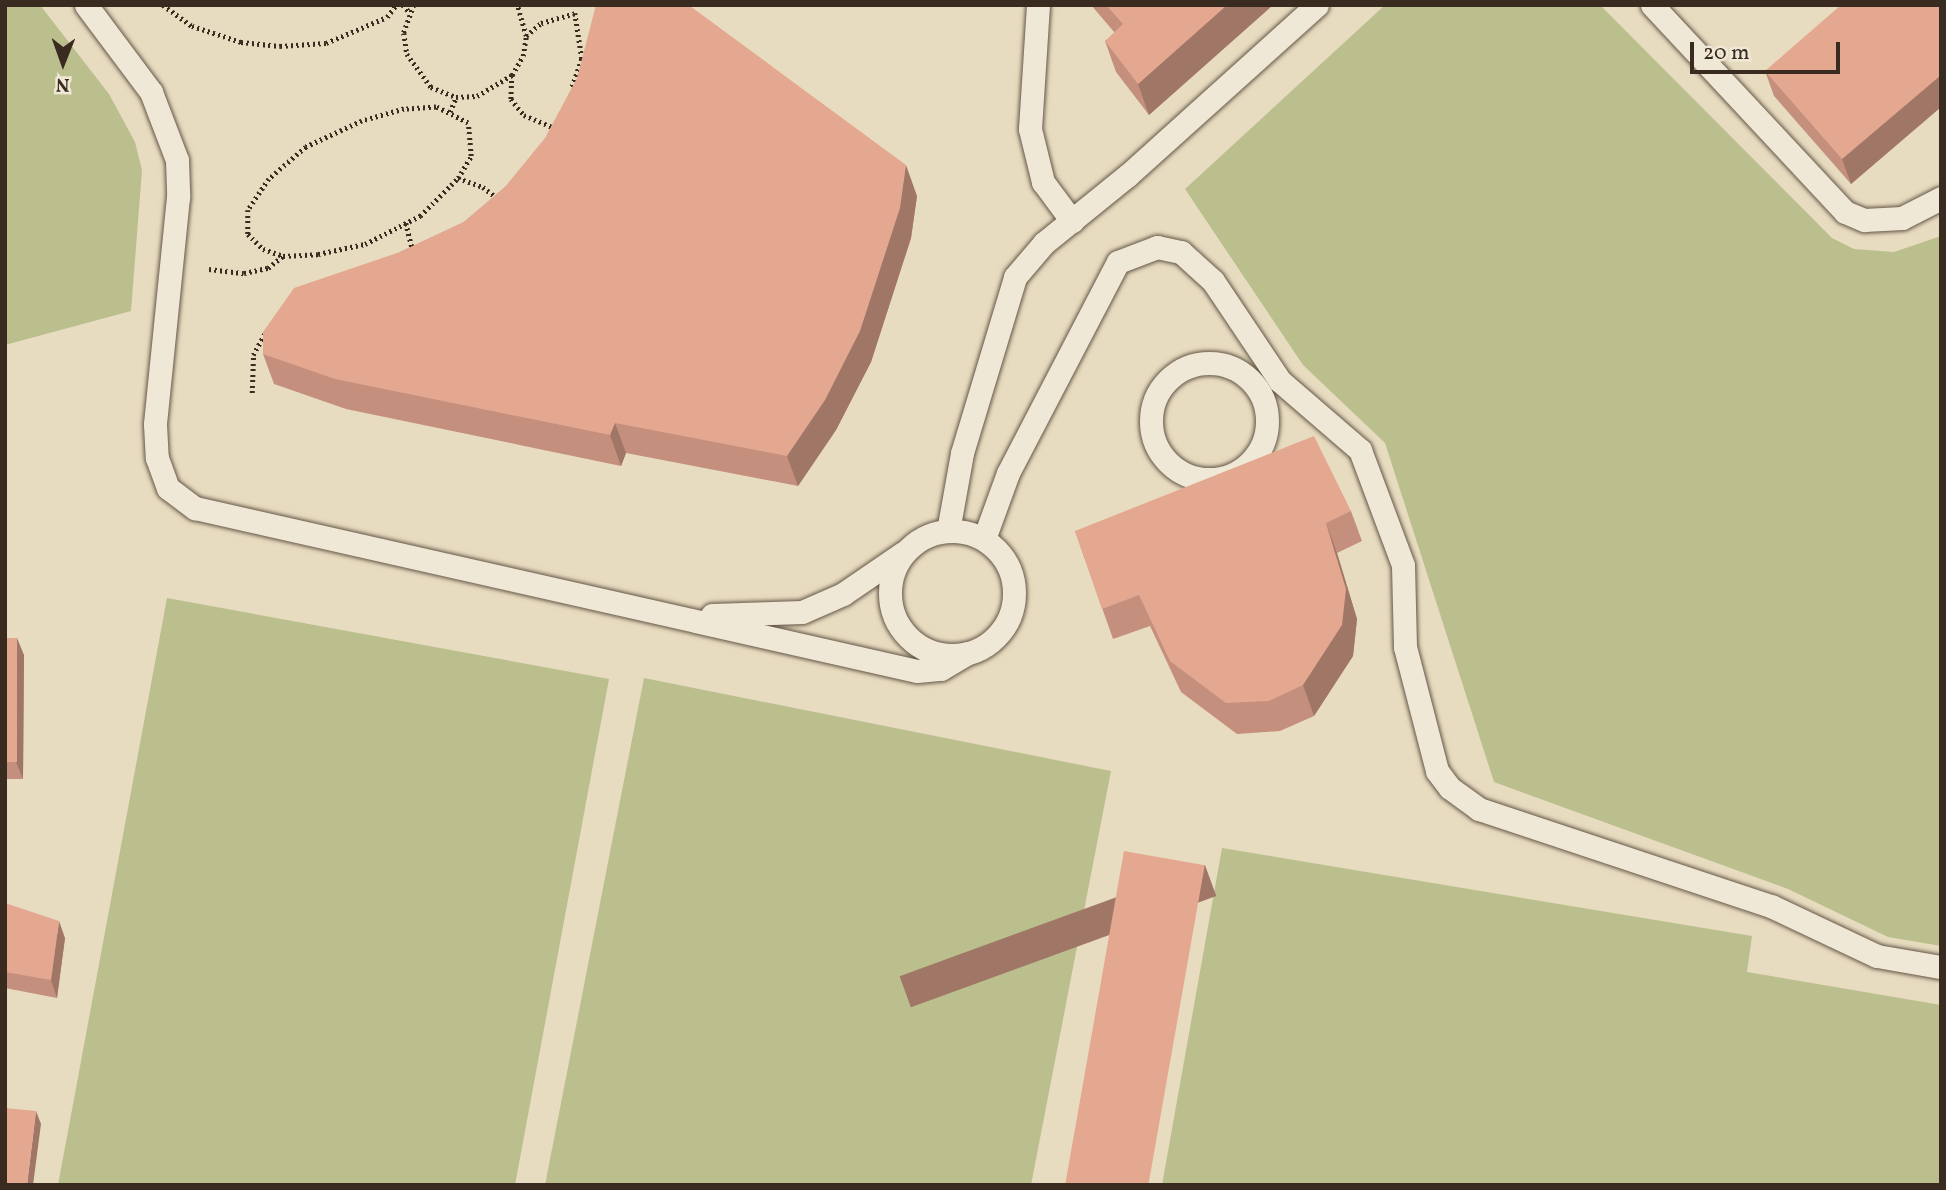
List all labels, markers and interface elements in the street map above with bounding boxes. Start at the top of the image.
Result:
north arrow [28,28,98,98]
scale bar [1694,28,1844,72]
text: 20 m [1703,39,1749,68]
text: N [56,71,70,97]

